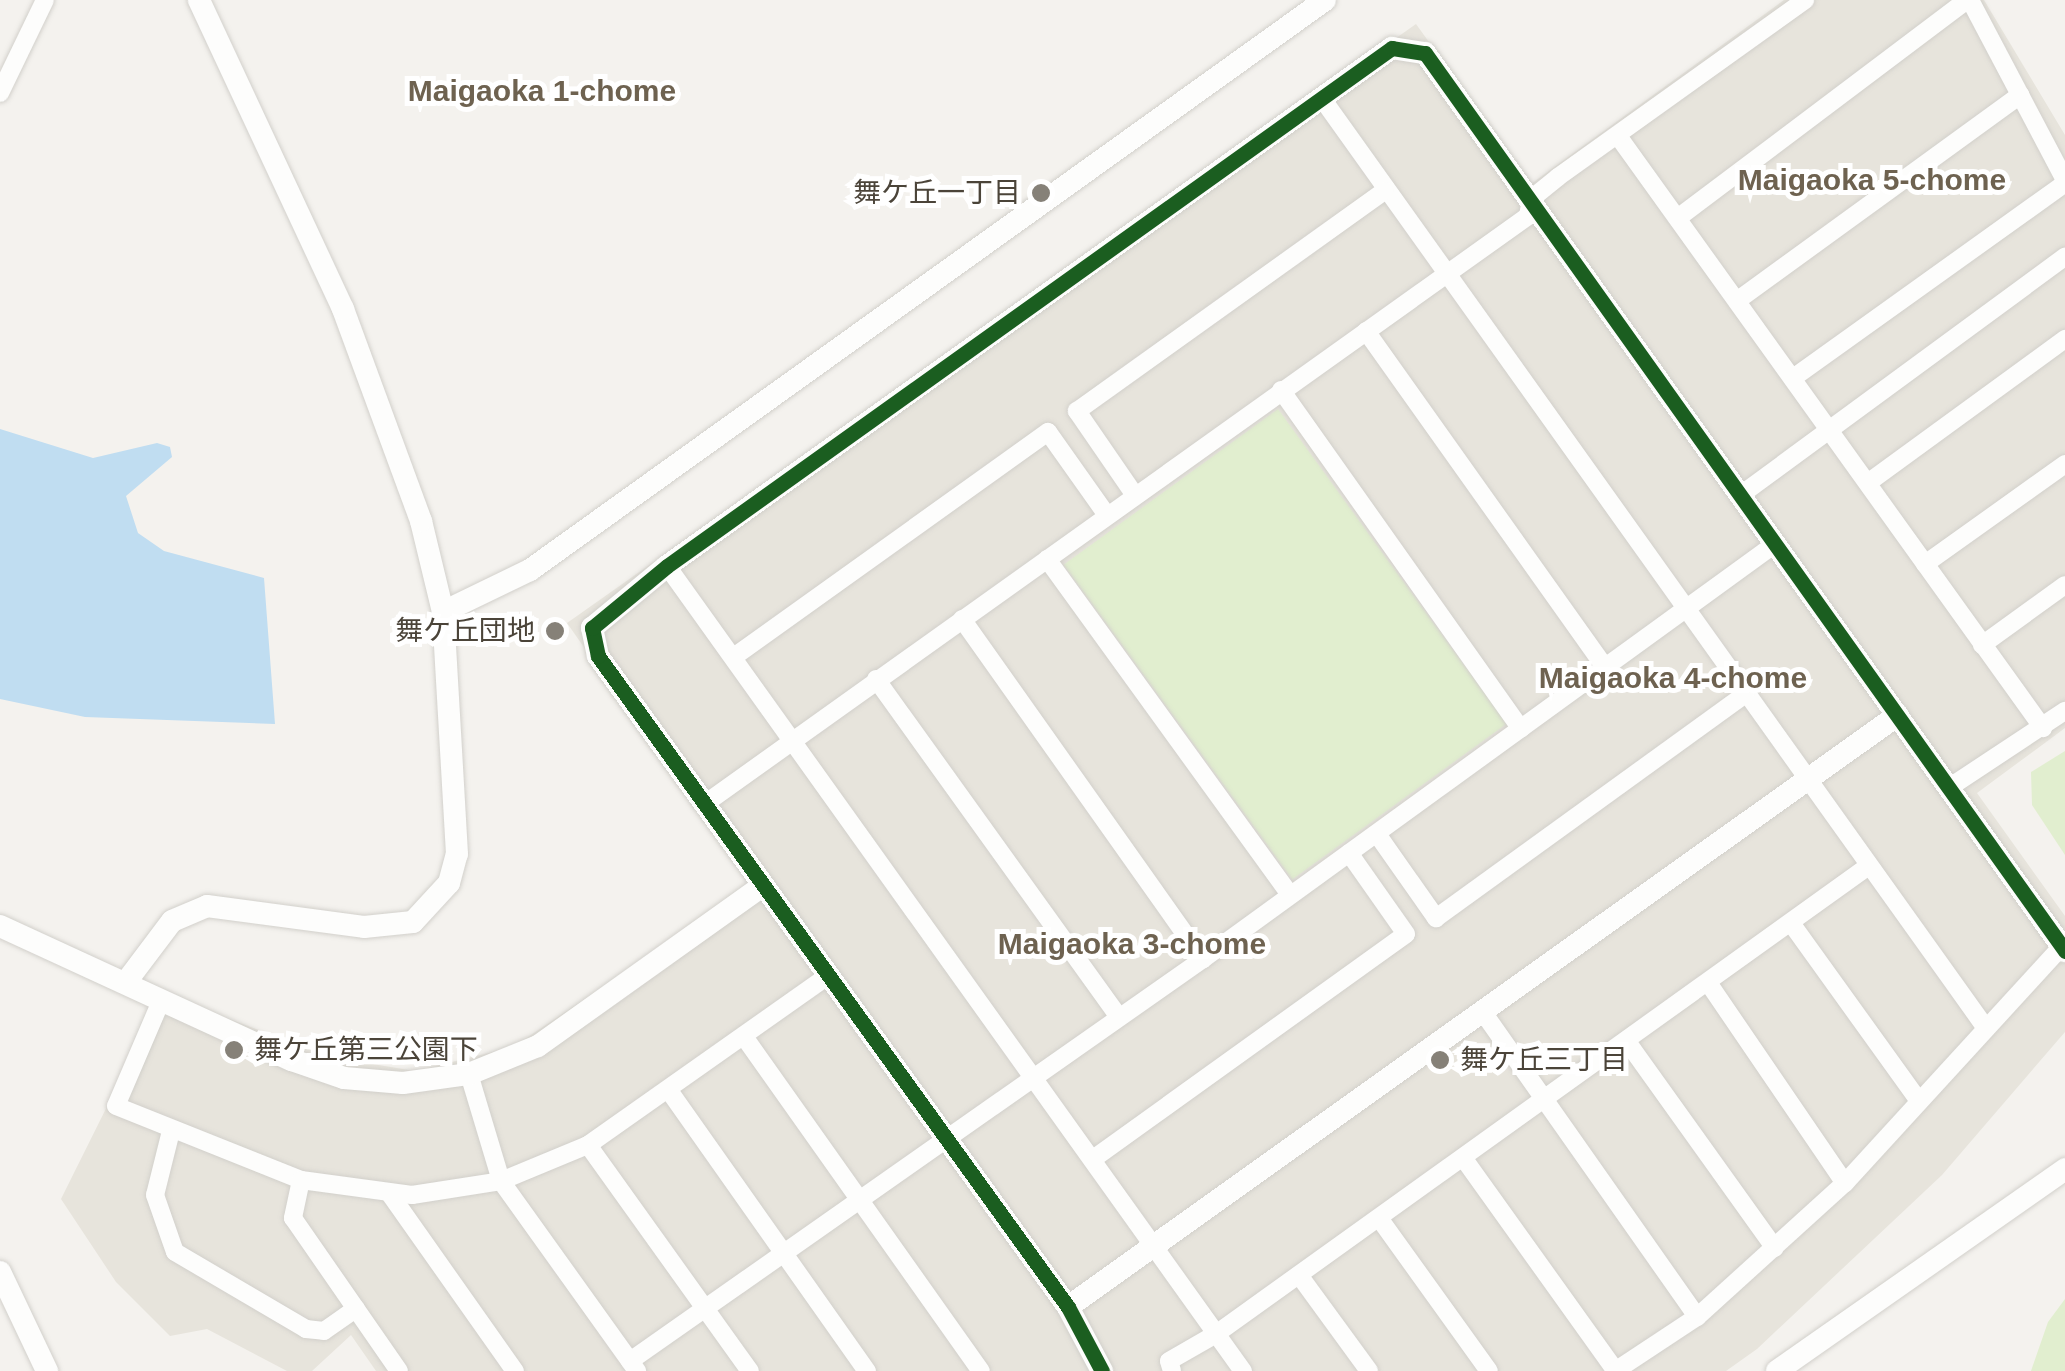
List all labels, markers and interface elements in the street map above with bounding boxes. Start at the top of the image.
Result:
district label: Maigaoka 1-chome [408,73,676,109]
district label: Maigaoka 5-chome [1738,162,2006,198]
place label: 舞ケ丘一丁目 [853,176,1021,210]
marker: 舞ケ丘一丁目 [1030,182,1052,204]
place label: 舞ケ丘団地 [395,614,535,648]
marker: 舞ケ丘団地 [544,620,566,642]
district label: Maigaoka 4-chome [1539,660,1807,696]
district label: Maigaoka 3-chome [998,926,1266,962]
place label: 舞ケ丘第三公園下 [254,1033,478,1067]
marker: 舞ケ丘第三公園下 [223,1039,245,1061]
place label: 舞ケ丘三丁目 [1460,1043,1628,1077]
marker: 舞ケ丘三丁目 [1429,1049,1451,1071]

